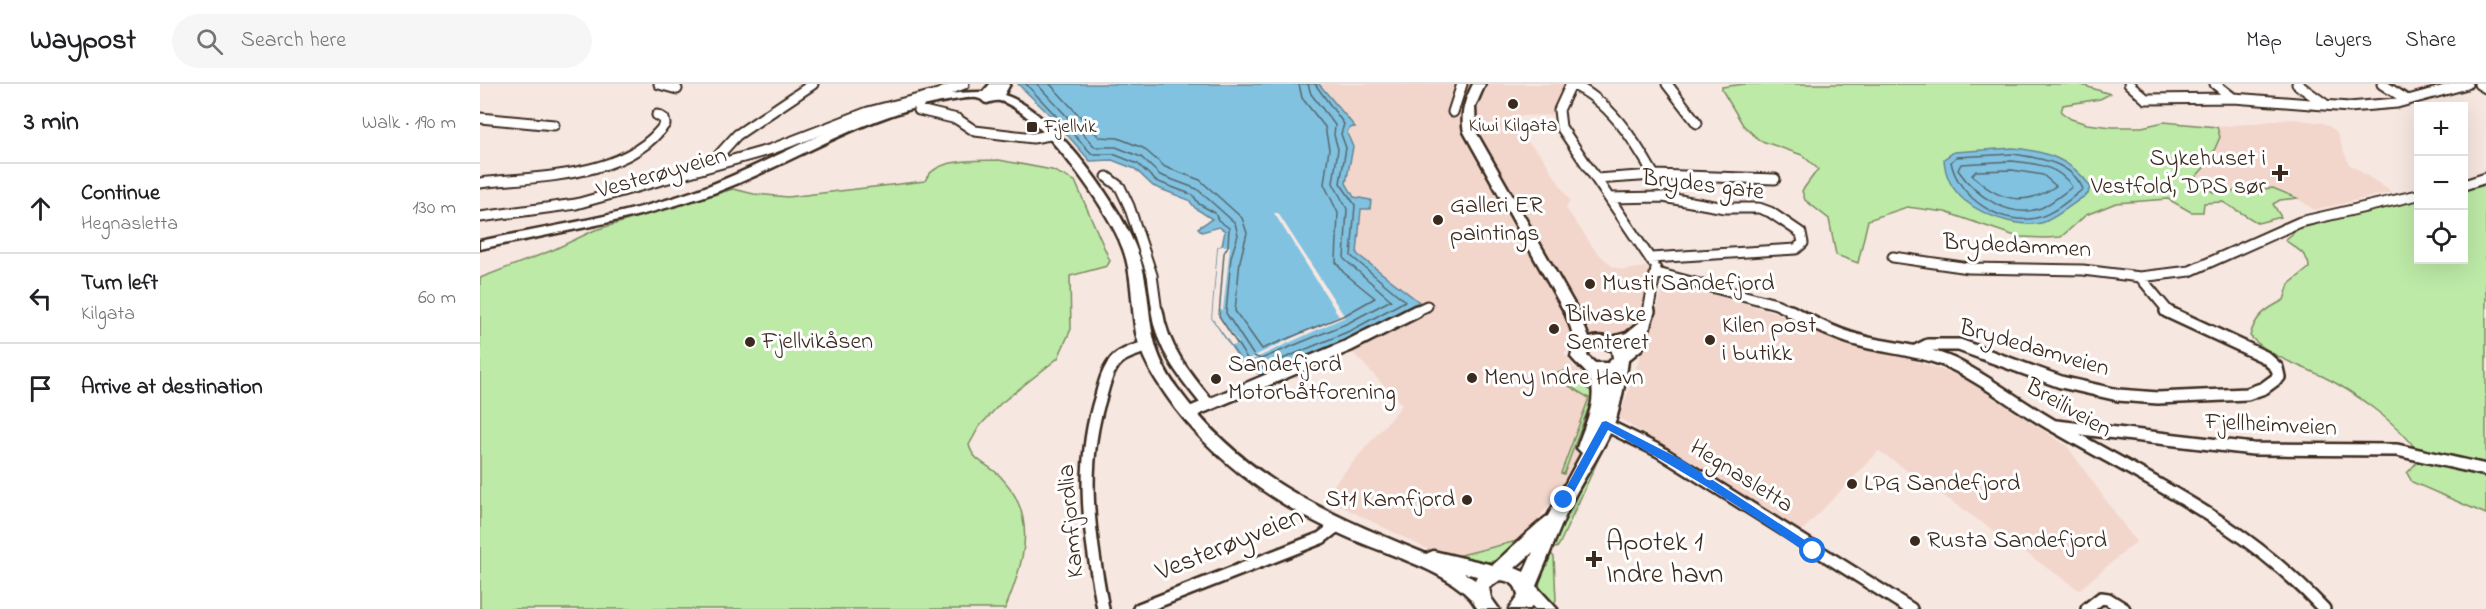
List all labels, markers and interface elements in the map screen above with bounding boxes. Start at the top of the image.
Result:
search box [172,14,592,68]
text: Waypost [30,21,136,62]
icon: search [193,25,226,58]
text: Search here [241,25,346,57]
text: Map [2246,26,2282,56]
text: Layers [2315,26,2372,56]
text: Share [2405,26,2456,56]
marker: Kiwi Kilgata [1506,97,1520,111]
map controls [2414,102,2468,264]
button: + [2414,102,2468,156]
text: 3 min [24,104,79,142]
text: Walk · 190 m [362,109,456,138]
place label: Kiwi Kilgata [1469,112,1558,142]
place label: Fjellvik [1043,113,1097,142]
marker: Fjellvik [1025,120,1039,134]
street label: Vesterøyveien [592,139,731,211]
place label: Sykehuset i Vestfold, DPS sør [2090,142,2267,205]
button: − [2414,156,2468,210]
street label: Brydes gate [1639,161,1766,212]
marker: Sykehuset i Vestfold, DPS sør [2271,164,2289,182]
text: Continue [81,178,160,210]
place label: Galleri ER paintings [1450,189,1543,252]
icon: ahead [24,192,57,225]
text: 130 m [412,194,456,223]
text: Hegnasletta [81,210,178,239]
button: locate [2414,210,2468,264]
marker: Galleri ER paintings [1431,213,1445,227]
street label: Brydedammen [1941,226,2092,269]
place label: Musti Sandefjord [1602,267,1775,302]
text: Turn left [81,268,158,300]
marker: Musti Sandefjord [1583,277,1597,291]
icon: left [24,282,57,315]
text: 60 m [418,284,456,313]
place label: Bilvaske Senteret [1565,298,1649,361]
text: Kilgata [81,300,135,329]
place label: Kilen post i butikk [1722,309,1816,372]
street label: Brydedamveien [1954,311,2113,388]
marker: Bilvaske Senteret [1547,322,1561,336]
place label: Fjellvikåsen [761,325,873,360]
marker: Kilen post i butikk [1703,333,1717,347]
marker: Fjellvikåsen [743,335,757,349]
place label: Sandefjord Motorbåtforening [1228,348,1396,411]
place label: Meny Indre Havn [1484,361,1644,397]
street label: Breiliveien [2017,370,2118,448]
marker: Meny Indre Havn [1465,371,1479,385]
icon: arrive [24,372,57,405]
text: Arrive at destination [81,372,263,404]
marker: Sandefjord Motorbåtforening [1209,372,1223,386]
street label: Fjellheimveien [2203,405,2338,447]
street label: Hegnasletta [1682,431,1800,523]
street label: Kamfjordlia [1050,463,1094,579]
place label: LPG Sandefjord [1864,467,2021,502]
marker: LPG Sandefjord [1845,477,1859,491]
place label: St1 Kamfjord [1325,483,1456,518]
route end [1550,486,1576,512]
marker: St1 Kamfjord [1460,493,1474,507]
street label: Vesterøyveien [1149,497,1310,594]
place label: Apotek 1 Indre havn [1606,523,1723,596]
place label: Rusta Sandefjord [1927,524,2107,559]
marker: Rusta Sandefjord [1908,534,1922,548]
route start [1799,537,1825,563]
marker: Apotek 1 Indre havn [1587,552,1601,566]

